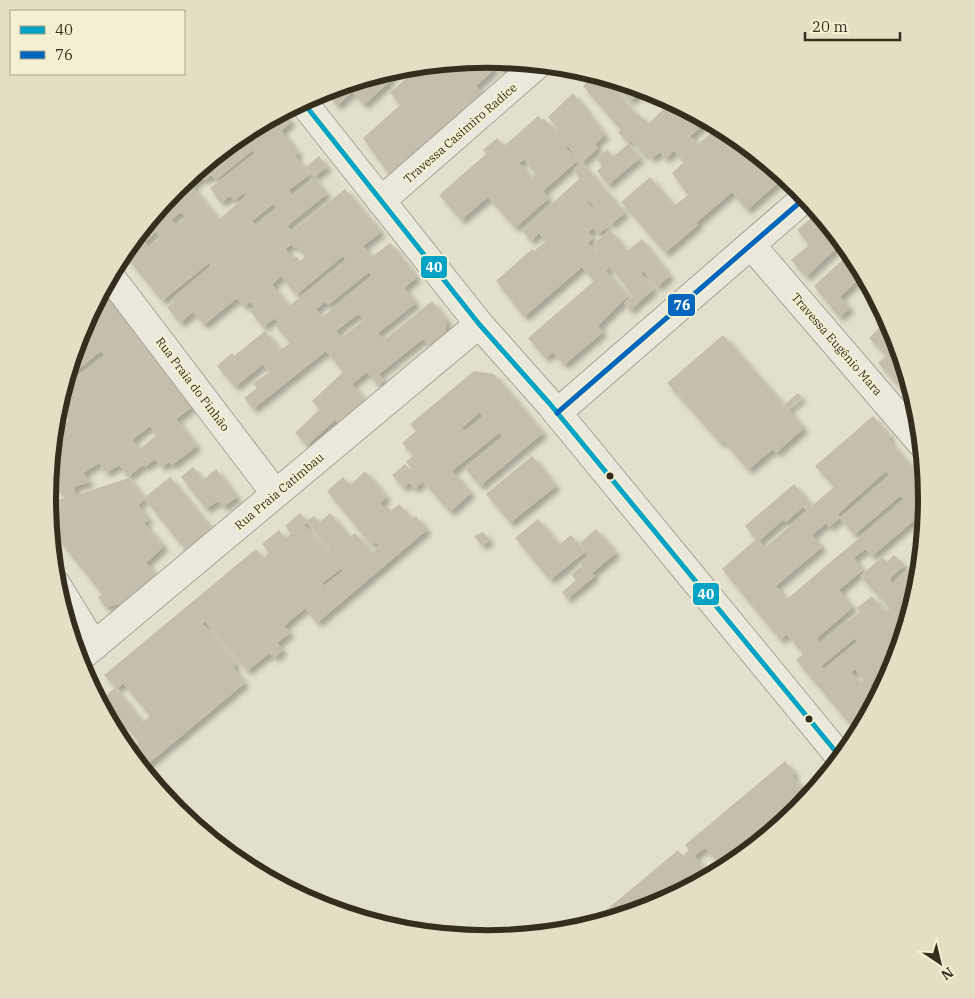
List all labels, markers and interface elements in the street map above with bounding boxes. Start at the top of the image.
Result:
legend [10,10,185,75]
scale bar [805,10,900,42]
text: 20 m [812,17,848,36]
text: 40 [55,20,73,39]
text: 76 [55,45,73,64]
street label: Travessa Casimiro Radice [400,80,520,186]
line badge: 40 [420,255,448,279]
text: 40 [426,258,442,276]
street label: Travessa Eugênio Mara [788,290,886,399]
line badge: 76 [667,293,696,317]
text: 76 [674,296,690,314]
street label: Rua Praia do Pinhão [153,334,233,434]
street label: Rua Praia Catimbau [231,449,327,533]
unlabelled marker [605,471,615,481]
line badge: 40 [692,582,720,606]
text: 40 [698,585,714,603]
unlabelled marker [804,714,814,724]
north arrow [915,938,965,988]
text: N [938,963,957,984]

